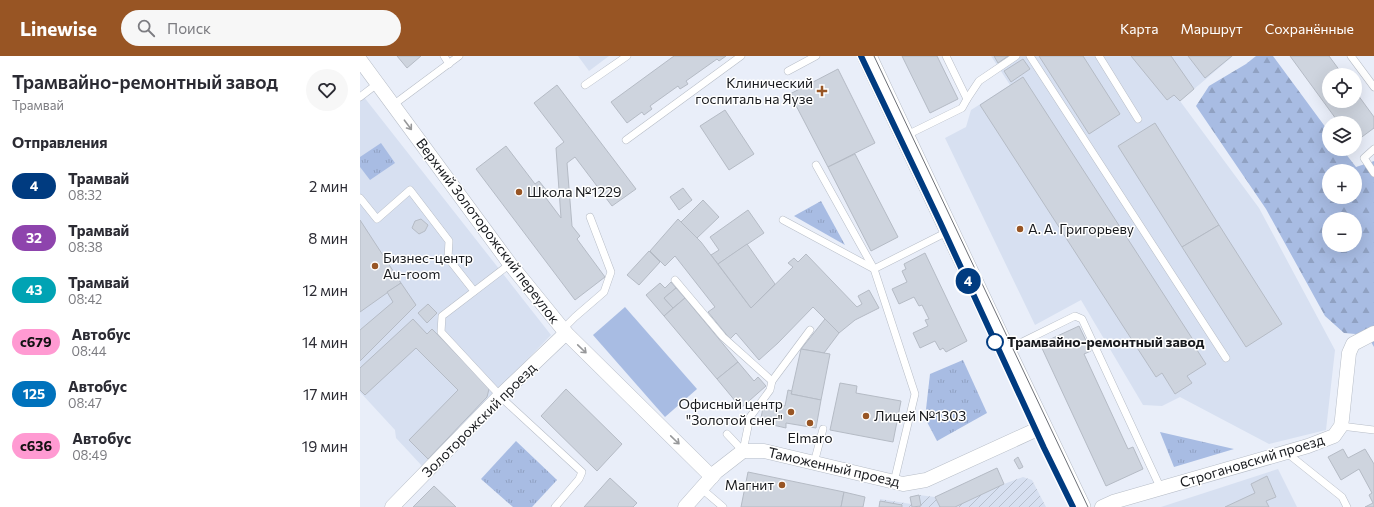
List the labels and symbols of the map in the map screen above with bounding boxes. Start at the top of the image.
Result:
place label: Клинический госпиталь на Яузе [695,74,813,107]
marker: Клинический госпиталь на Яузе [816,85,828,97]
one-way arrow [404,120,412,131]
street label: Верхний Золоторожский переулок [413,135,564,327]
place label: Школа №1229 [527,183,621,200]
marker: Школа №1229 [514,187,524,197]
place label: А. А. Григорьеву [1028,220,1134,237]
marker: А. А. Григорьеву [1015,224,1025,234]
place label: Бизнес-центр Au-room [383,249,473,282]
marker: Бизнес-центр Au-room [370,261,380,271]
line badge: 4 [955,268,981,294]
marker: Трамвайно-ремонтный завод [986,333,1004,351]
place label: Трамвайно-ремонтный завод [1007,333,1205,350]
one-way arrow [577,344,587,354]
street label: Золоторожский проезд [418,359,539,480]
place label: Офисный центр "Золотой снег" [678,395,783,428]
marker: Офисный центр "Золотой снег" [786,407,796,417]
place label: Лицей №1303 [874,407,966,424]
marker: Лицей №1303 [861,411,871,421]
marker: Elmaro [805,418,815,428]
place label: Elmaro [787,429,833,446]
street label: Строгановский проезд [1178,431,1326,491]
one-way arrow [670,435,680,445]
street label: Таможенный проезд [766,443,902,490]
place label: Магнит [725,476,774,493]
marker: Магнит [777,480,787,490]

